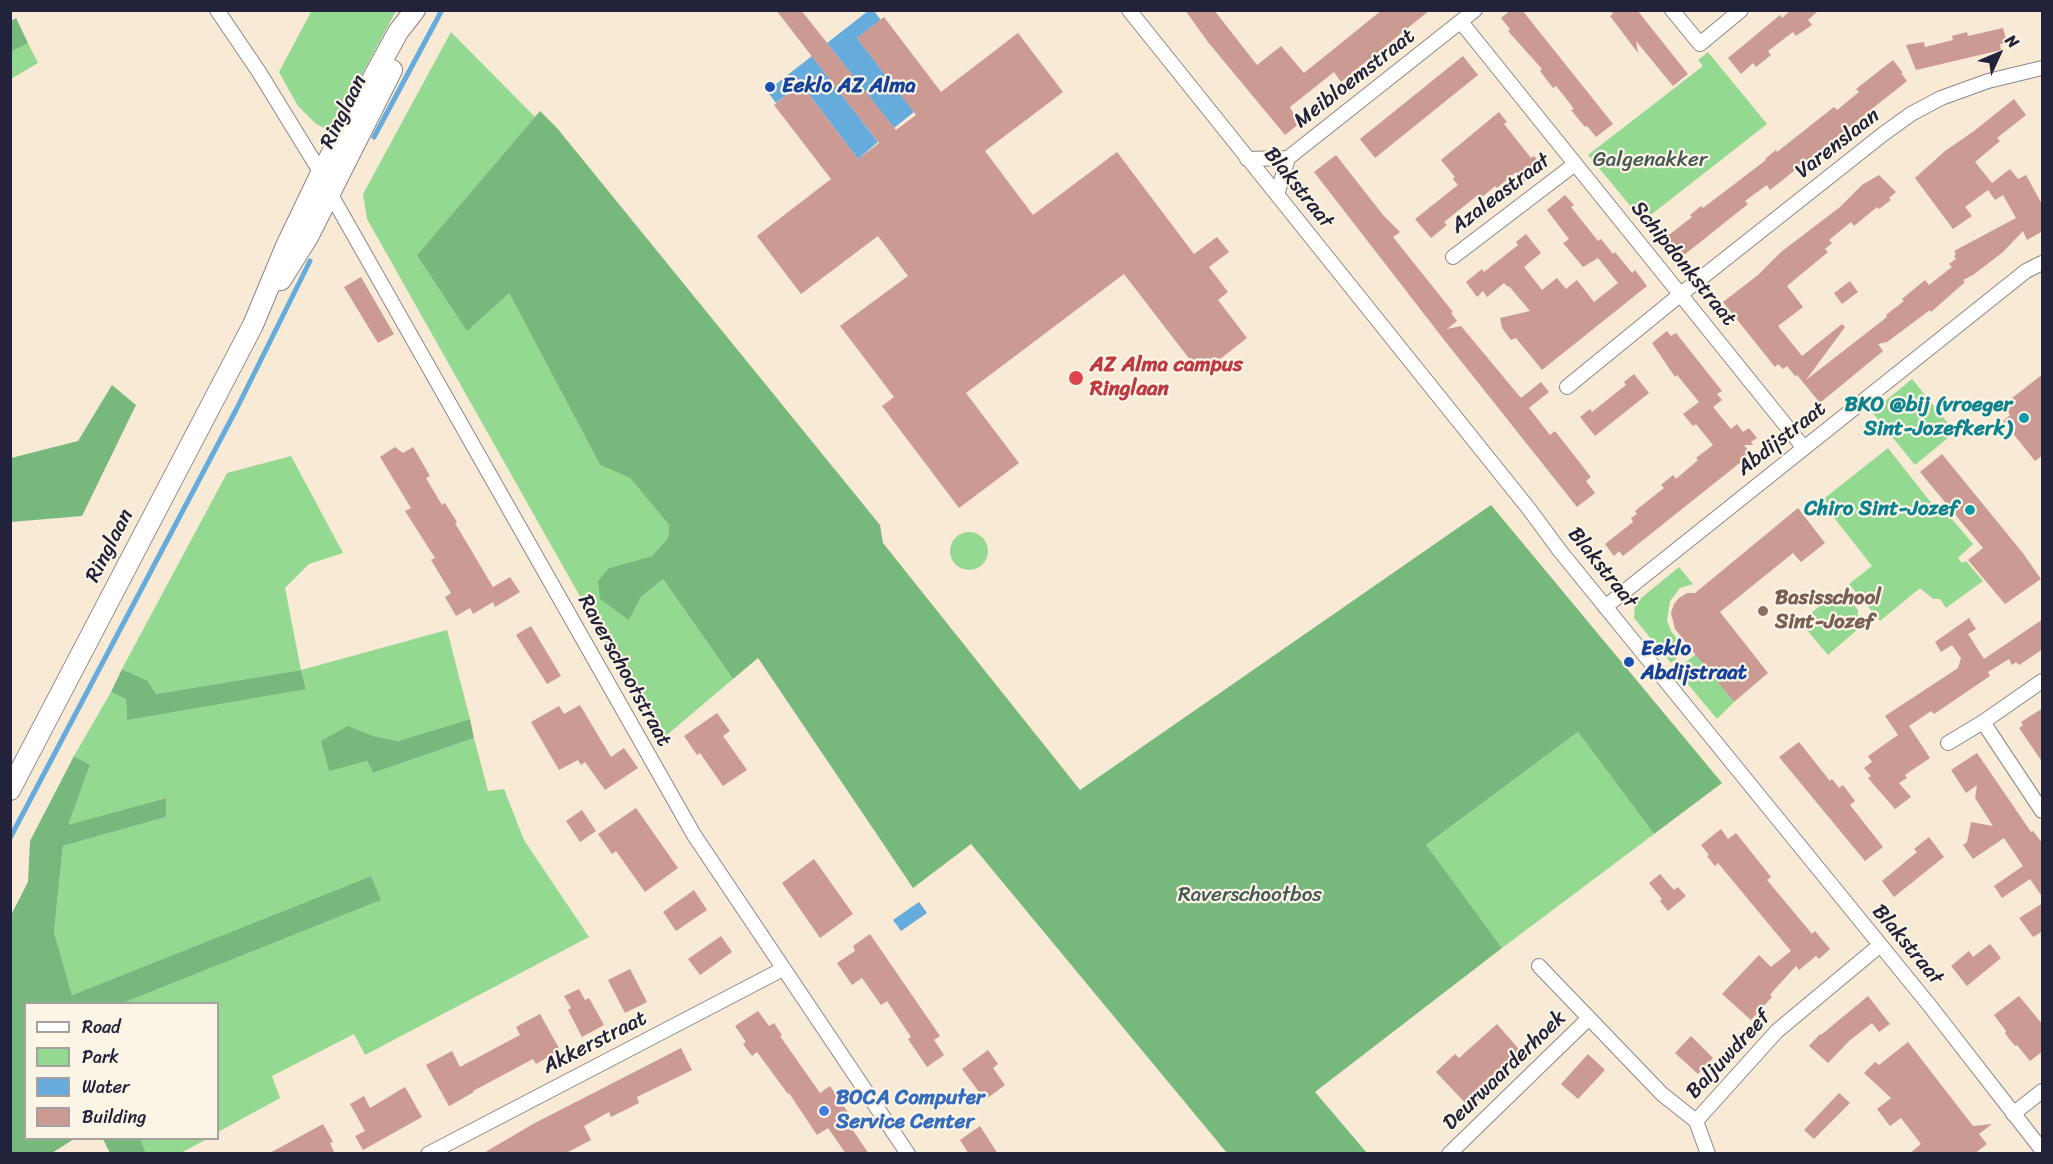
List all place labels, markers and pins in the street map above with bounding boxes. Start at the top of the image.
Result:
place label: Eeklo AZ Alma [782,74,916,100]
marker: Eeklo AZ Alma [763,80,777,94]
place label: AZ Alma campus Ringlaan [1090,353,1243,403]
marker: AZ Alma campus Ringlaan [1067,369,1085,387]
place label: BKO @bij (vroeger Sint-Jozefkerk) [1845,393,2012,443]
marker: BKO @bij (vroeger Sint-Jozefkerk) [2017,411,2031,425]
place label: Chiro Sint-Jozef [1804,497,1958,523]
marker: Chiro Sint-Jozef [1963,503,1977,517]
place label: Basisschool Sint-Jozef [1775,586,1881,636]
marker: Basisschool Sint-Jozef [1756,604,1770,618]
place label: Eeklo Abdijstraat [1641,637,1747,687]
marker: Eeklo Abdijstraat [1622,655,1636,669]
place label: BOCA Computer Service Center [836,1086,985,1136]
marker: BOCA Computer Service Center [817,1104,831,1118]

